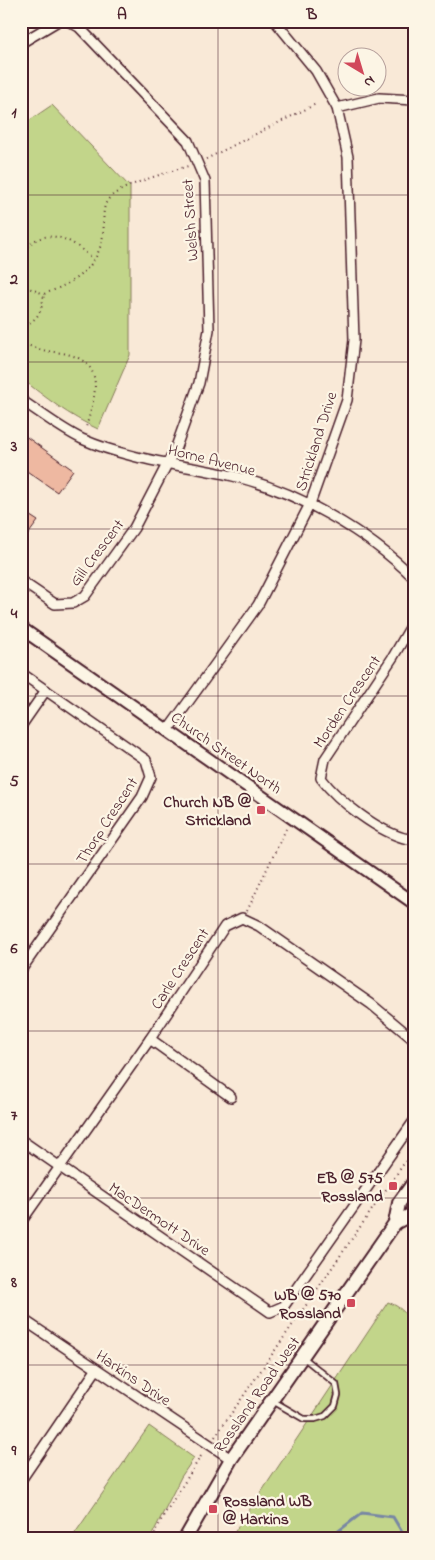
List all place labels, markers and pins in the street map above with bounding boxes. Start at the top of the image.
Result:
place label: Church NB @ Strickland [163,791,251,833]
marker: Church NB @ Strickland [255,804,267,816]
place label: EB @ 575 Rossland [317,1167,384,1209]
marker: EB @ 575 Rossland [387,1180,399,1192]
place label: WB @ 570 Rossland [274,1284,341,1326]
marker: WB @ 570 Rossland [345,1297,357,1309]
place label: Rossland WB @ Harkins [222,1490,312,1532]
marker: Rossland WB @ Harkins [207,1503,219,1515]

